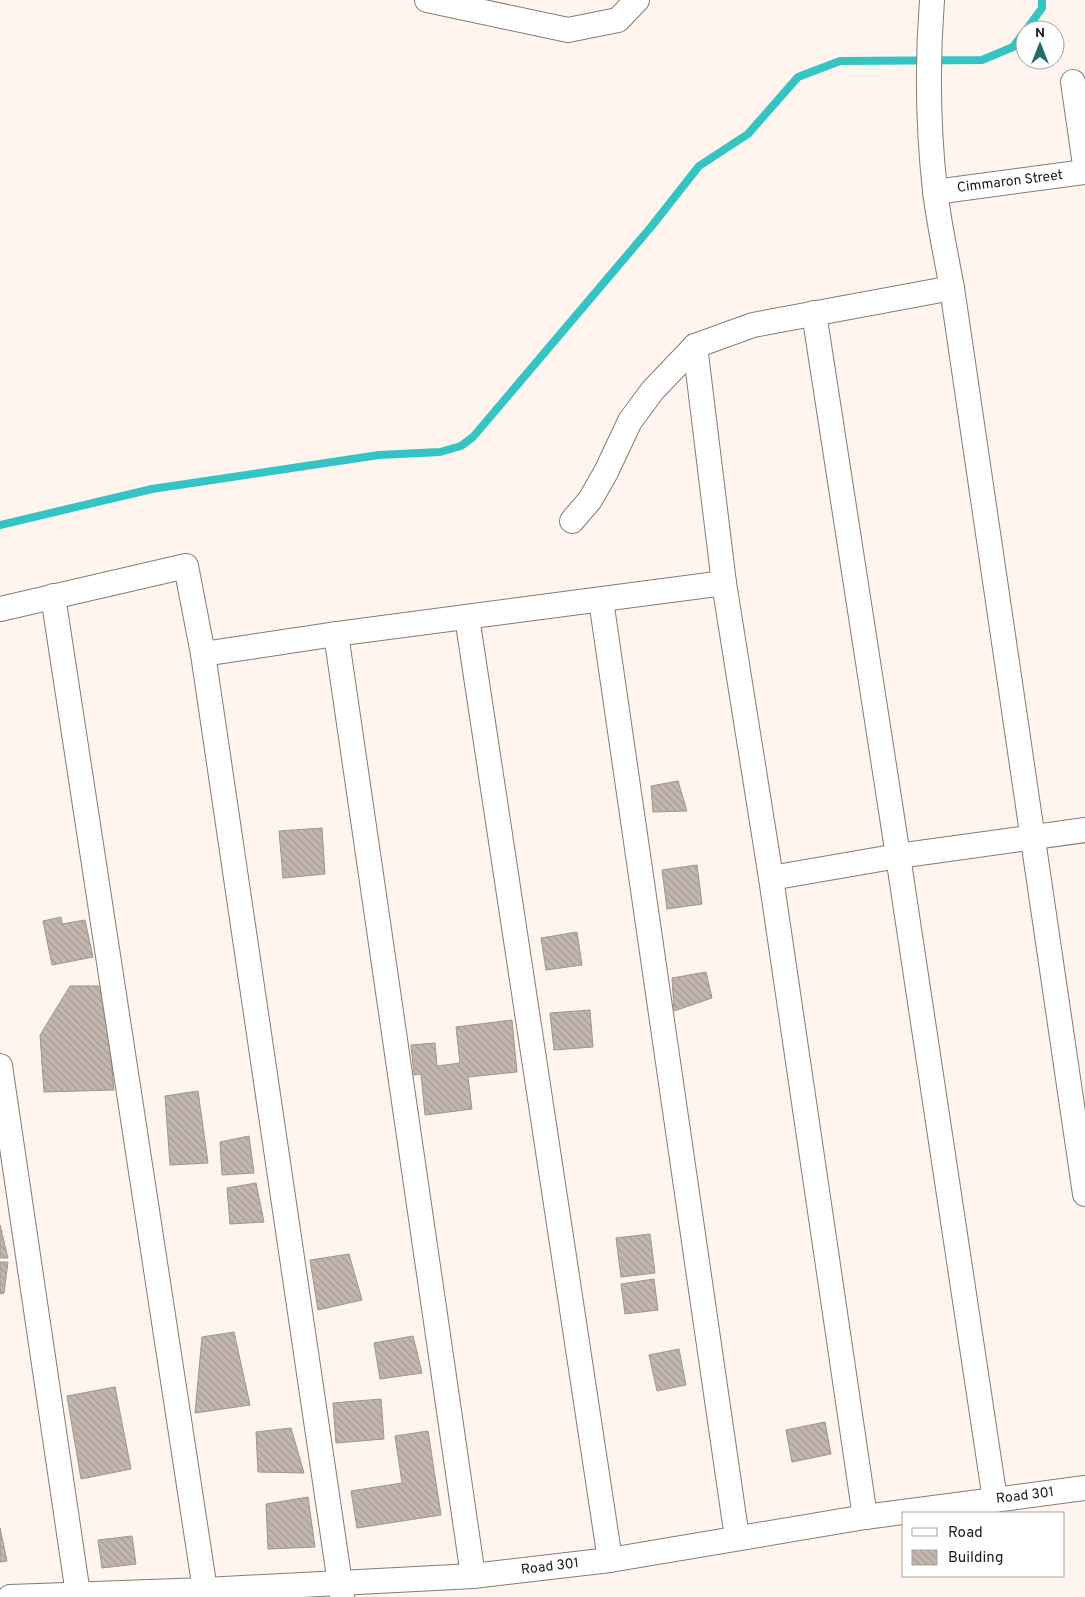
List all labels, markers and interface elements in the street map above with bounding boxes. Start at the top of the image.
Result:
north arrow [1015,20,1065,70]
text: N [1035,25,1045,42]
street label: Cimmaron Street [956,167,1064,197]
street label: Road 301 [995,1484,1055,1508]
legend [902,1512,1065,1577]
text: Road [948,1524,983,1543]
text: Building [948,1549,1003,1568]
street label: Road 301 [520,1555,580,1579]

